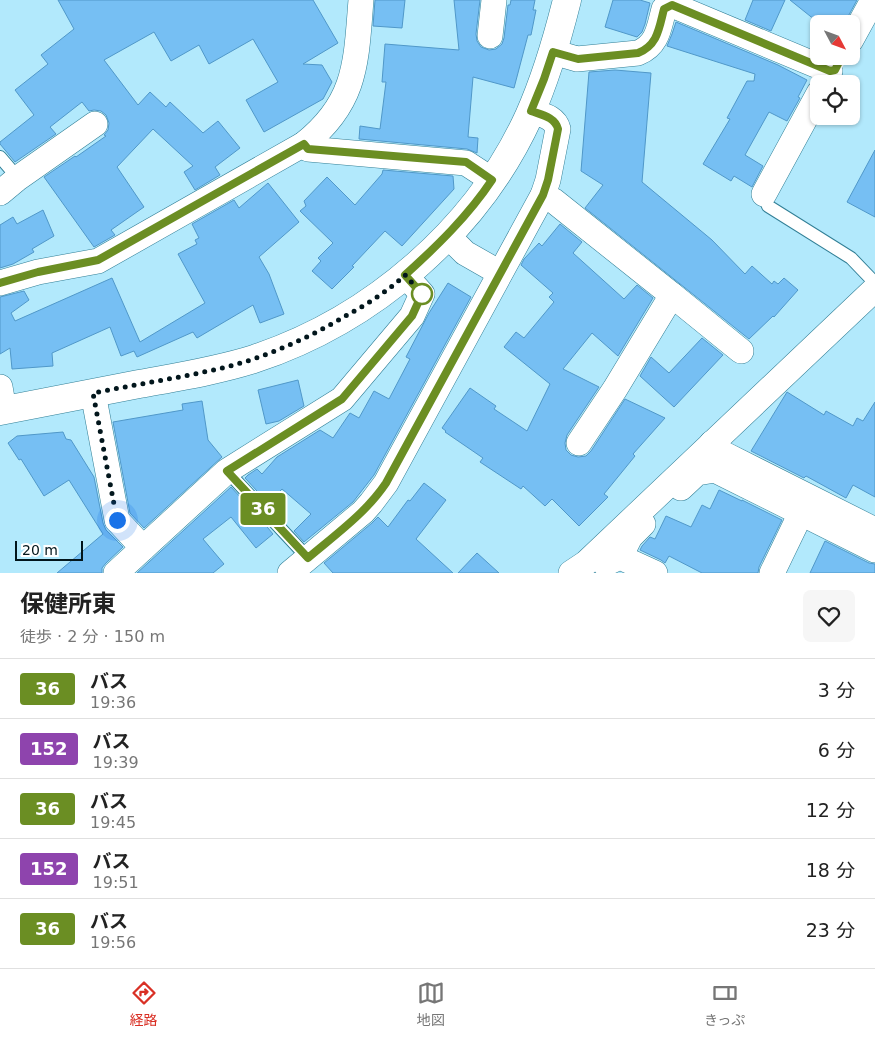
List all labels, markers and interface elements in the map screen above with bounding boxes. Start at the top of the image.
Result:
north arrow [810,15,860,65]
map controls [810,15,860,125]
button: locate [810,75,860,125]
unlabelled marker [411,283,433,305]
line badge: 36 [240,493,286,525]
text: 36 [250,498,276,519]
your location [105,508,130,533]
scale bar [15,538,82,561]
text: 20 m [22,542,58,558]
text: 保健所東 [20,590,116,618]
button: heart [803,590,855,642]
text: 徒歩 · 2 分 · 150 m [20,627,165,646]
text: バス [90,670,128,692]
text: 36 [35,678,60,699]
text: 3 分 [818,679,855,701]
text: 19:36 [90,693,136,712]
text: バス [93,730,131,752]
text: 152 [30,738,68,759]
text: 6 分 [818,739,855,761]
text: 19:39 [93,753,139,772]
text: バス [90,790,128,812]
text: 36 [35,798,60,819]
text: 12 分 [806,799,855,821]
text: 19:45 [90,813,136,832]
text: バス [93,850,131,872]
text: 152 [30,858,68,879]
text: 18 分 [806,859,855,881]
text: 19:51 [93,873,139,892]
text: バス [90,910,128,932]
text: 36 [35,918,60,939]
text: 23 分 [806,919,855,941]
text: 19:56 [90,933,136,952]
tab: 経路 [130,979,158,1029]
tab: 地図 [417,979,445,1029]
tab: きっぷ [704,979,745,1029]

